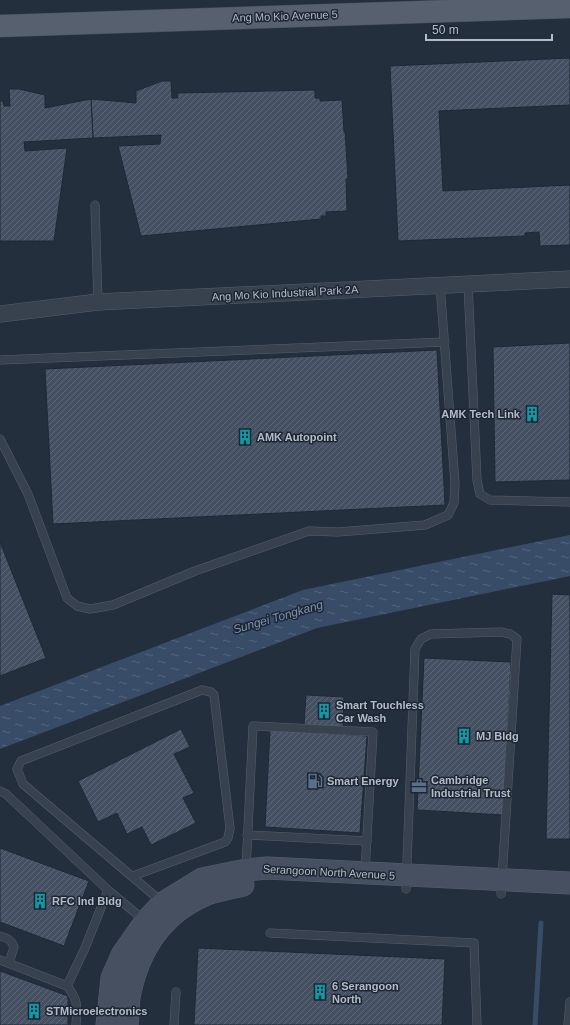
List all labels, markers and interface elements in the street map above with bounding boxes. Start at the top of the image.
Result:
street label: Ang Mo Kio Avenue 5 [232,8,338,24]
scale bar [426,16,552,42]
text: 50 m [432,23,459,37]
street label: Ang Mo Kio Industrial Park 2A [211,283,359,303]
building icon: AMK Tech Link [523,405,541,423]
place label: AMK Tech Link [441,408,521,420]
building icon: AMK Autopoint [236,428,254,446]
place label: AMK Autopoint [257,431,337,443]
water label: Sungei Tongkang [231,597,325,637]
place label: Smart Touchless Car Wash [336,699,424,724]
building icon: Smart Touchless Car Wash [315,702,333,720]
building icon: MJ Bldg [455,727,473,745]
place label: MJ Bldg [476,730,519,742]
fuel station icon: Smart Energy [306,772,324,790]
place label: Cambridge Industrial Trust [431,774,511,799]
place label: Smart Energy [327,775,399,787]
office icon: Cambridge Industrial Trust [410,777,428,795]
street label: Serangoon North Avenue 5 [263,863,395,881]
building icon: RFC Ind Bldg [31,892,49,910]
place label: RFC Ind Bldg [52,895,122,907]
place label: 6 Serangoon North [332,980,399,1005]
building icon: 6 Serangoon North [311,983,329,1001]
building icon: STMicroelectronics [25,1002,43,1020]
place label: STMicroelectronics [46,1005,147,1017]

